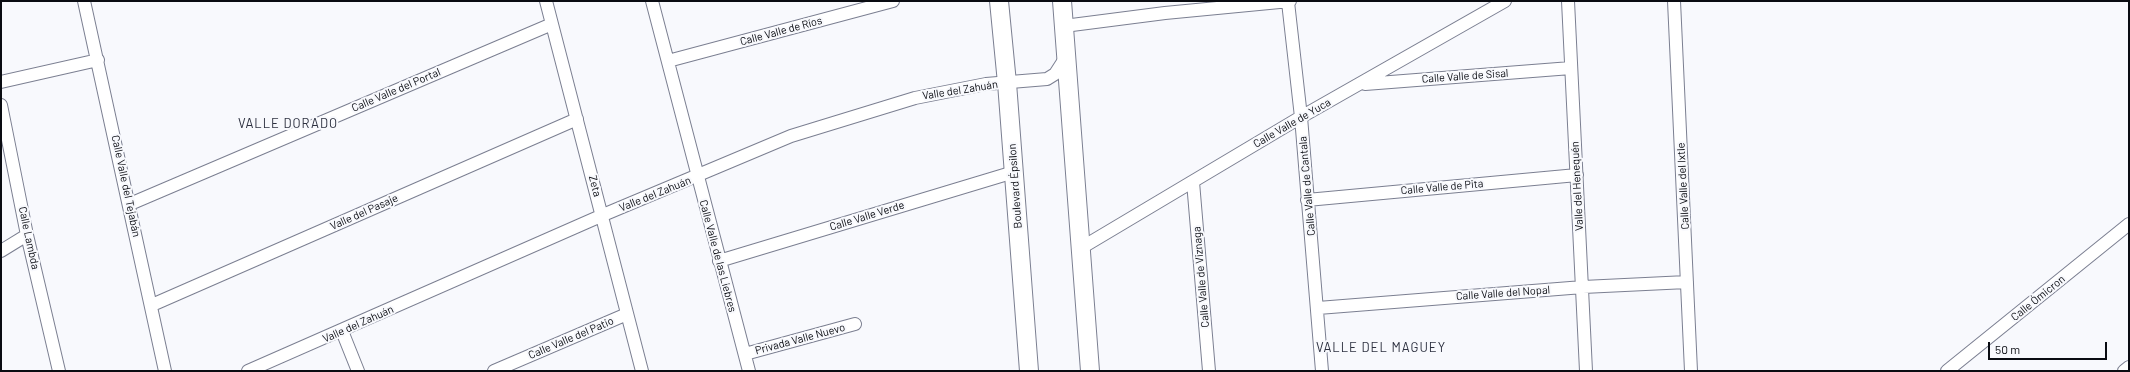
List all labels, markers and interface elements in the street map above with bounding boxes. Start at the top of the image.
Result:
street label: Calle Valle de Ríos [739,14,823,48]
street label: Calle Valle del Portal [350,65,442,115]
street label: Calle Valle de Sisal [1421,66,1509,86]
street label: Valle del Zahuán [921,78,999,102]
street label: Calle Valle de Yuca [1251,95,1333,151]
district label: VALLE DORADO [238,116,338,132]
street label: Calle Valle del Tejabán [109,134,143,238]
street label: Calle Valle de Cantala [1296,136,1318,236]
street label: Valle del Henequén [1568,141,1586,231]
street label: Calle Valle del Ixtle [1674,142,1692,230]
street label: Boulevard Épsilon [1005,143,1025,229]
street label: Zeta [586,174,604,198]
street label: Valle del Zahuán [617,174,693,214]
street label: Calle Valle de Pita [1400,177,1484,197]
street label: Valle del Pasaje [328,191,400,233]
street label: Calle Valle de las Liebres [697,198,739,314]
street label: Calle Valle Verde [828,198,906,234]
street label: Calle Lambda [16,205,42,271]
street label: Calle Valle de Viznaga [1190,226,1212,328]
street label: Calle Ómicron [2008,272,2068,324]
street label: Calle Valle del Nopal [1456,283,1550,303]
street label: Valle del Zahuán [320,302,396,346]
street label: Calle Valle del Patio [526,314,616,362]
street label: Privada Valle Nuevo [754,321,846,357]
scale bar [1990,334,2109,360]
district label: VALLE DEL MAGUEY [1316,340,1446,356]
text: 50 m [1995,342,2020,356]

